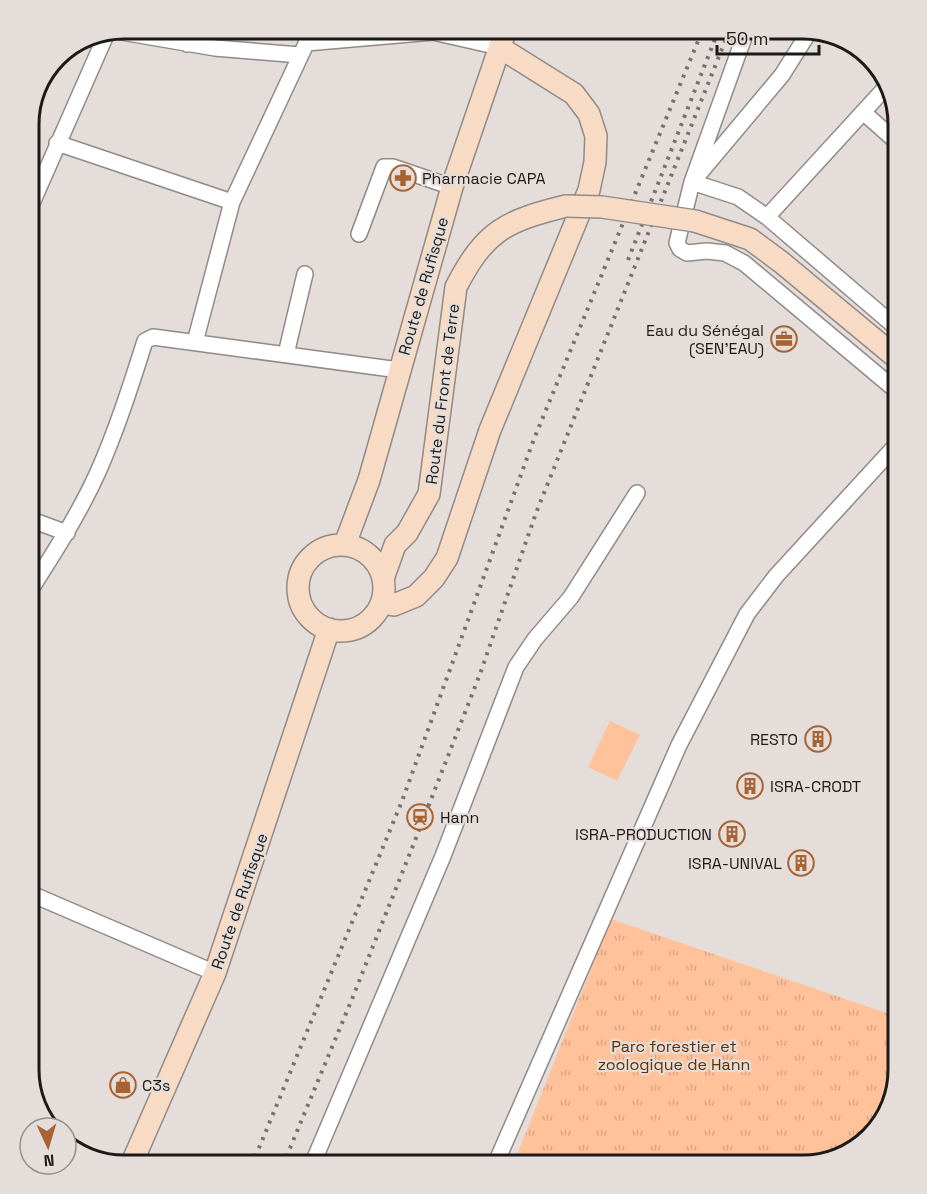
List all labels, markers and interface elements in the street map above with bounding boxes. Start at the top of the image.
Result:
scale bar [717,18,819,56]
text: 50 m [726,27,768,50]
pharmacy icon: Pharmacie CAPA [388,163,418,193]
place label: Pharmacie CAPA [422,168,546,189]
street label: Route de Rufisque [394,215,453,358]
street label: Route du Front de Terre [421,302,464,486]
place label: Eau du Sénégal (SEN'EAU) [646,320,764,359]
office icon: Eau du Sénégal (SEN'EAU) [769,324,799,354]
building icon: RESTO [803,724,833,754]
place label: RESTO [750,729,798,750]
building icon: ISRA-CRODT [735,771,765,801]
place label: ISRA-CRODT [770,776,861,797]
station icon: Hann [405,802,435,832]
place label: Hann [440,807,479,828]
building icon: ISRA-PRODUCTION [717,819,747,849]
place label: ISRA-PRODUCTION [575,824,712,845]
street label: Route de Rufisque [206,830,273,972]
building icon: ISRA-UNIVAL [786,848,816,878]
place label: ISRA-UNIVAL [688,853,782,874]
park label: Parc forestier et zoologique de Hann [598,1036,750,1075]
shop icon: C3s [108,1070,138,1100]
place label: C3s [142,1075,170,1096]
north arrow [18,1116,78,1176]
text: N [43,1150,55,1171]

